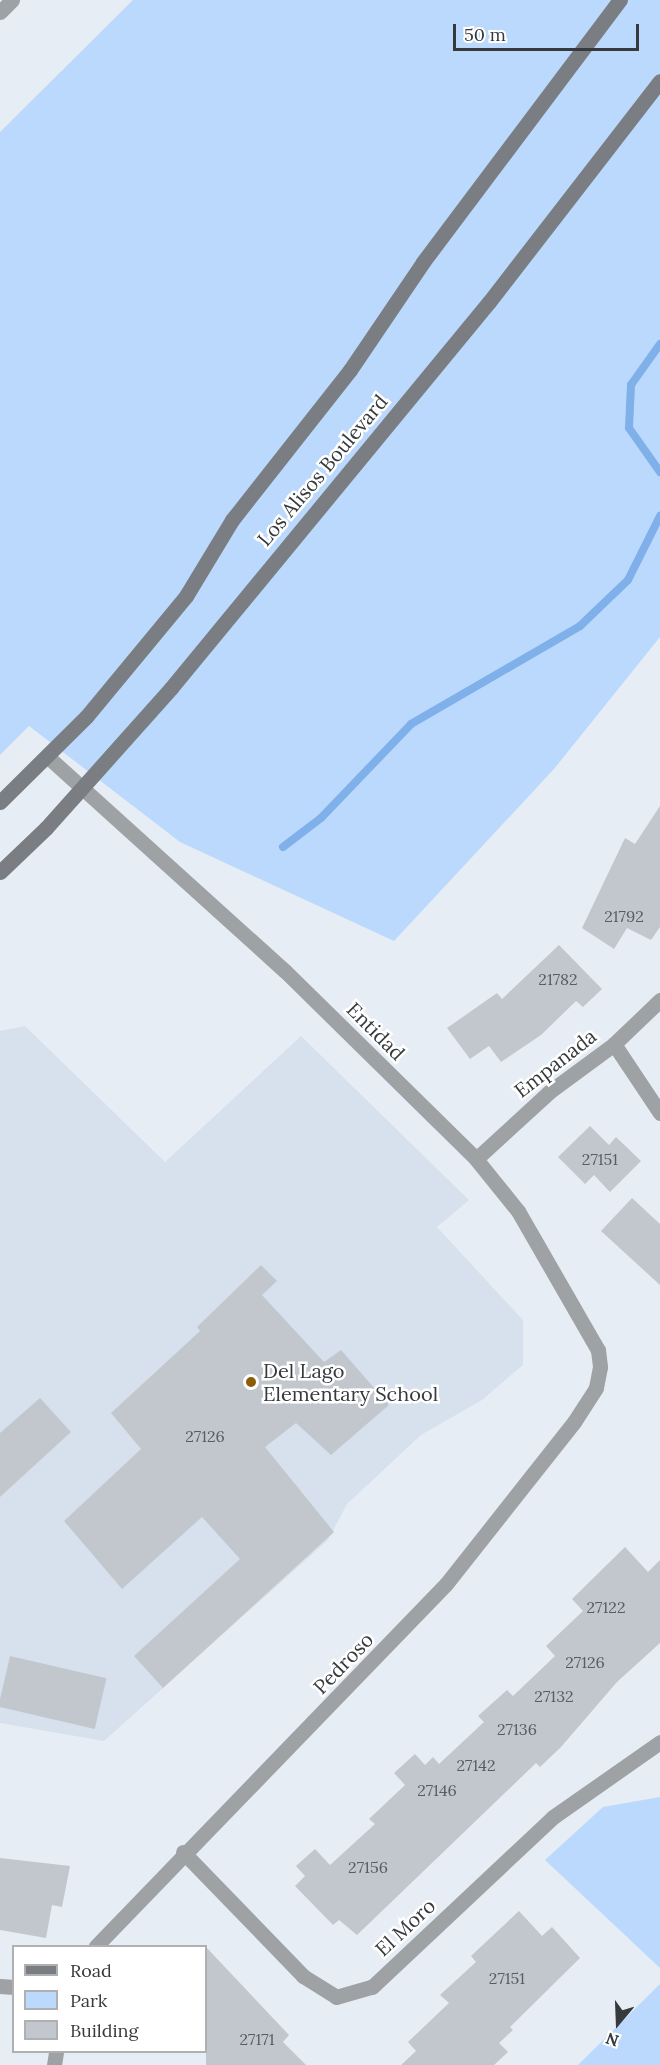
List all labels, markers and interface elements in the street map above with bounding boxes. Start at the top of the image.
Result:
scale bar [456,12,642,50]
text: 50 m [464,23,506,46]
street label: Los Alisos Boulevard [252,390,392,550]
house number: 21792 [604,906,644,926]
house number: 21782 [538,969,578,989]
street label: Entidad [342,997,410,1065]
street label: Empanada [509,1024,601,1102]
house number: 27151 [582,1149,618,1169]
place label: Del Lago Elementary School [263,1358,438,1405]
marker: Del Lago Elementary School [244,1375,258,1389]
house number: 27126 [185,1426,225,1446]
house number: 27122 [587,1597,625,1617]
street label: Pedroso [308,1627,378,1699]
house number: 27126 [565,1652,605,1672]
house number: 27132 [534,1686,574,1706]
house number: 27136 [497,1719,537,1739]
house number: 27142 [456,1755,496,1775]
house number: 27146 [417,1780,457,1800]
house number: 27156 [348,1857,388,1877]
street label: El Moro [370,1893,440,1961]
legend [12,1945,207,2053]
text: Road [70,1959,112,1982]
house number: 27151 [489,1968,525,1988]
text: Park [70,1989,107,2012]
north arrow [588,1993,648,2053]
text: Building [70,2019,138,2042]
house number: 27171 [240,2029,274,2049]
text: N [603,2029,621,2051]

